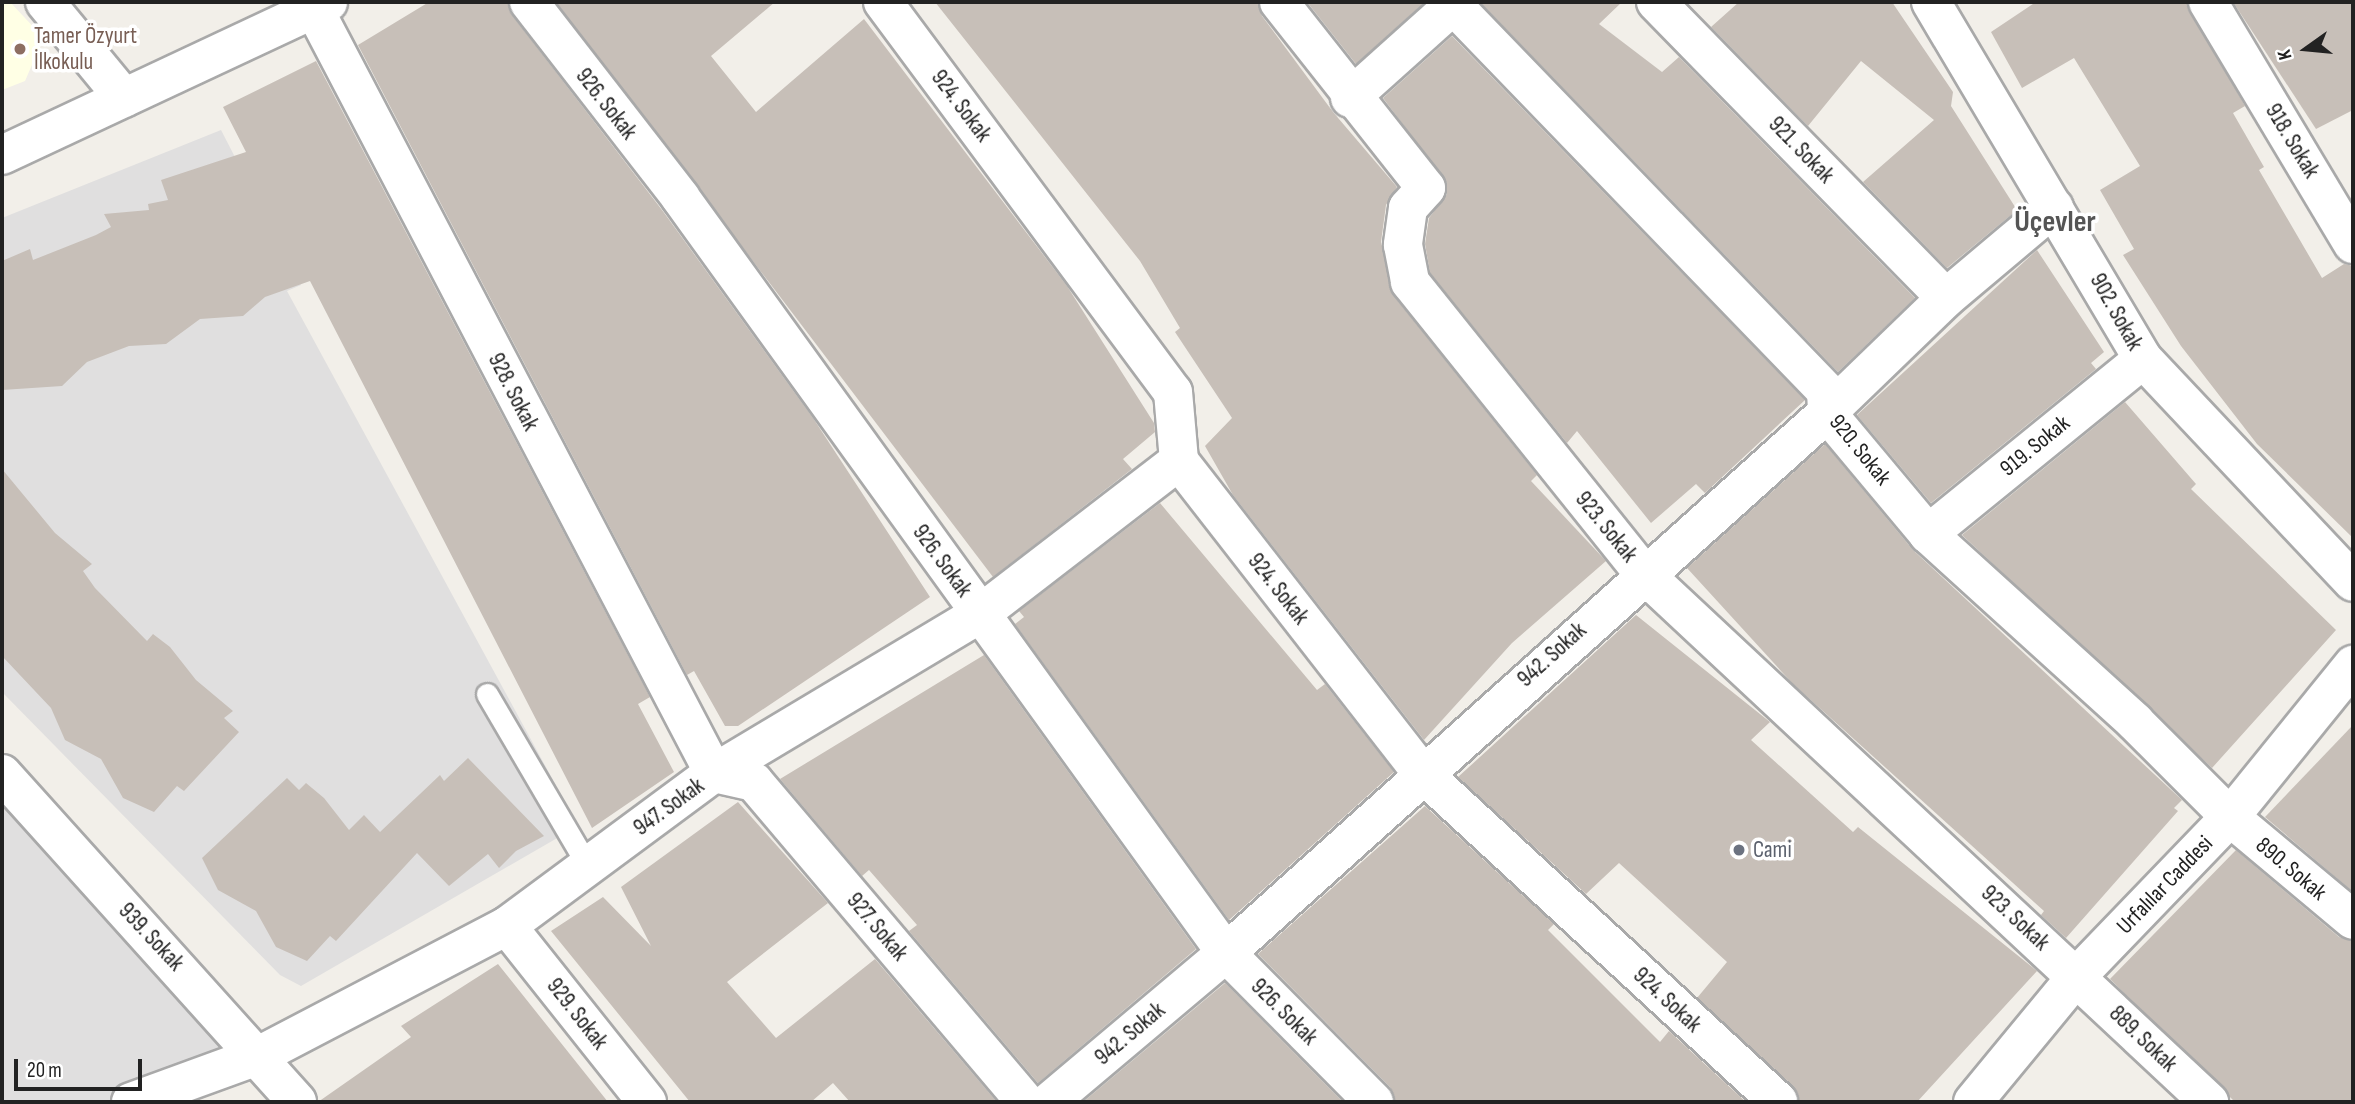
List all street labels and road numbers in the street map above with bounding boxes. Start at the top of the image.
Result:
street label: 926. Sokak [570,63,642,145]
street label: 924. Sokak [925,65,997,147]
street label: 918. Sokak [2259,99,2325,183]
street label: 921. Sokak [1762,111,1840,189]
street label: 902. Sokak [2084,269,2148,355]
street label: 928. Sokak [482,349,544,435]
street label: 920. Sokak [1823,409,1897,491]
street label: 919. Sokak [1995,410,2075,482]
street label: 923. Sokak [1569,486,1643,568]
street label: 926. Sokak [906,519,978,603]
street label: 924. Sokak [1242,548,1314,630]
street label: 942. Sokak [1512,617,1592,693]
street label: 947. Sokak [628,772,710,842]
street label: Urfalılar Caddesi [2111,830,2219,940]
street label: 890. Sokak [2250,832,2332,906]
street label: 923. Sokak [1975,880,2055,956]
street label: 927. Sokak [841,887,913,967]
street label: 939. Sokak [113,897,189,977]
street label: 924. Sokak [1627,962,1707,1038]
street label: 929. Sokak [541,973,613,1055]
street label: 926. Sokak [1245,973,1323,1051]
street label: 942. Sokak [1089,997,1171,1071]
street label: 889. Sokak [2103,1000,2183,1078]

